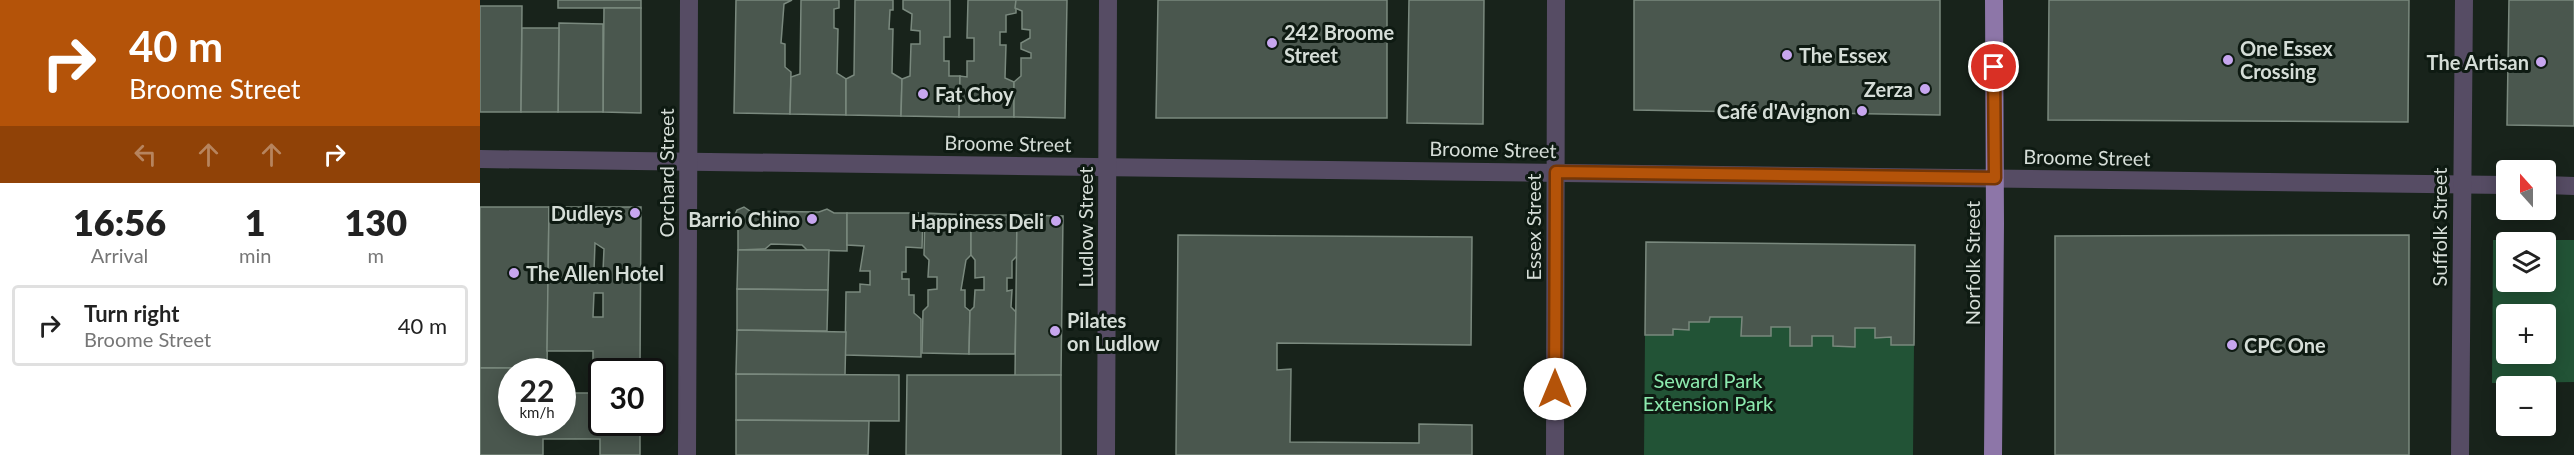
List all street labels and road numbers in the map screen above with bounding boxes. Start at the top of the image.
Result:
street label: Orchard Street [654,108,678,238]
street label: Broome Street [944,130,1072,156]
street label: Broome Street [1429,136,1557,162]
street label: Broome Street [2023,144,2151,170]
street label: Ludlow Street [1073,166,1097,288]
street label: Suffolk Street [2427,168,2451,286]
street label: Essex Street [1521,174,1545,280]
street label: Norfolk Street [1960,201,1984,325]

